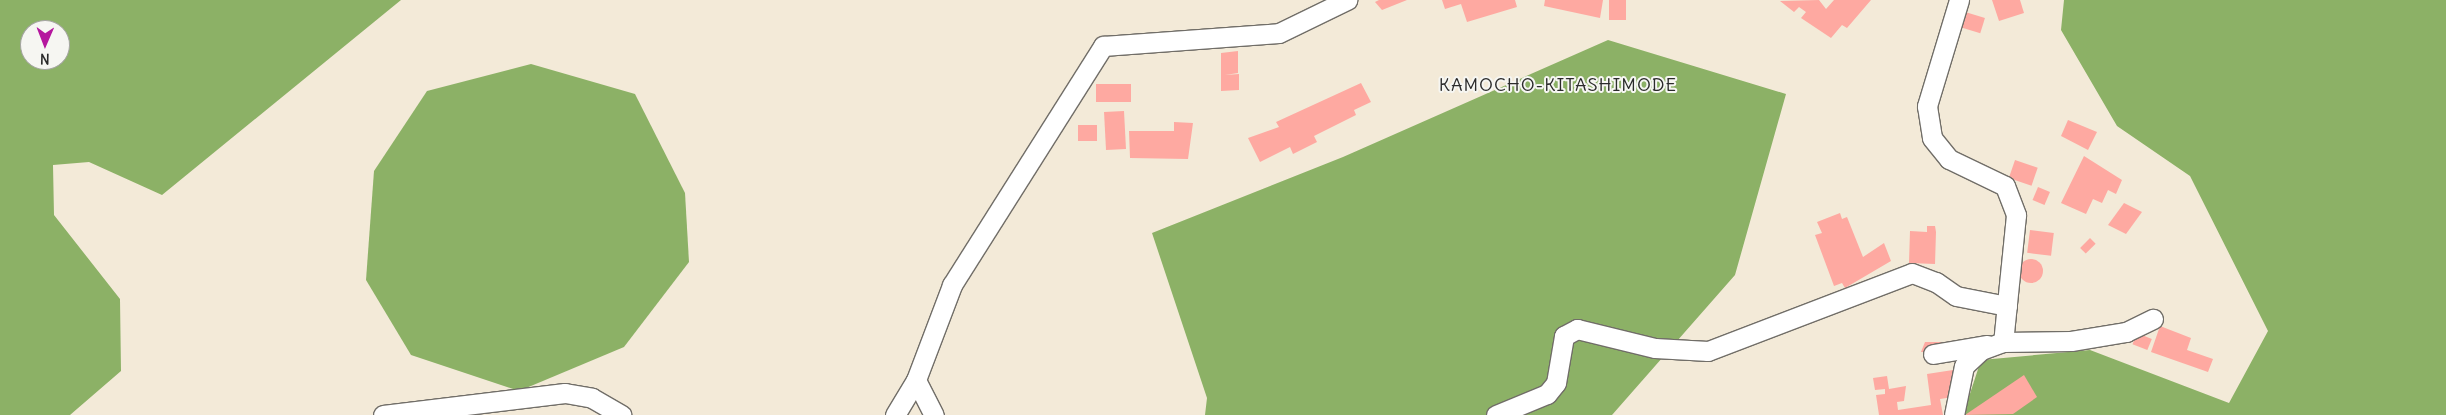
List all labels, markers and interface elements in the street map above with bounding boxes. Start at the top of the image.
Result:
north arrow [20,20,70,70]
text: N [40,50,50,68]
district label: KAMOCHO-KITASHIMODE [1436,74,1680,96]

